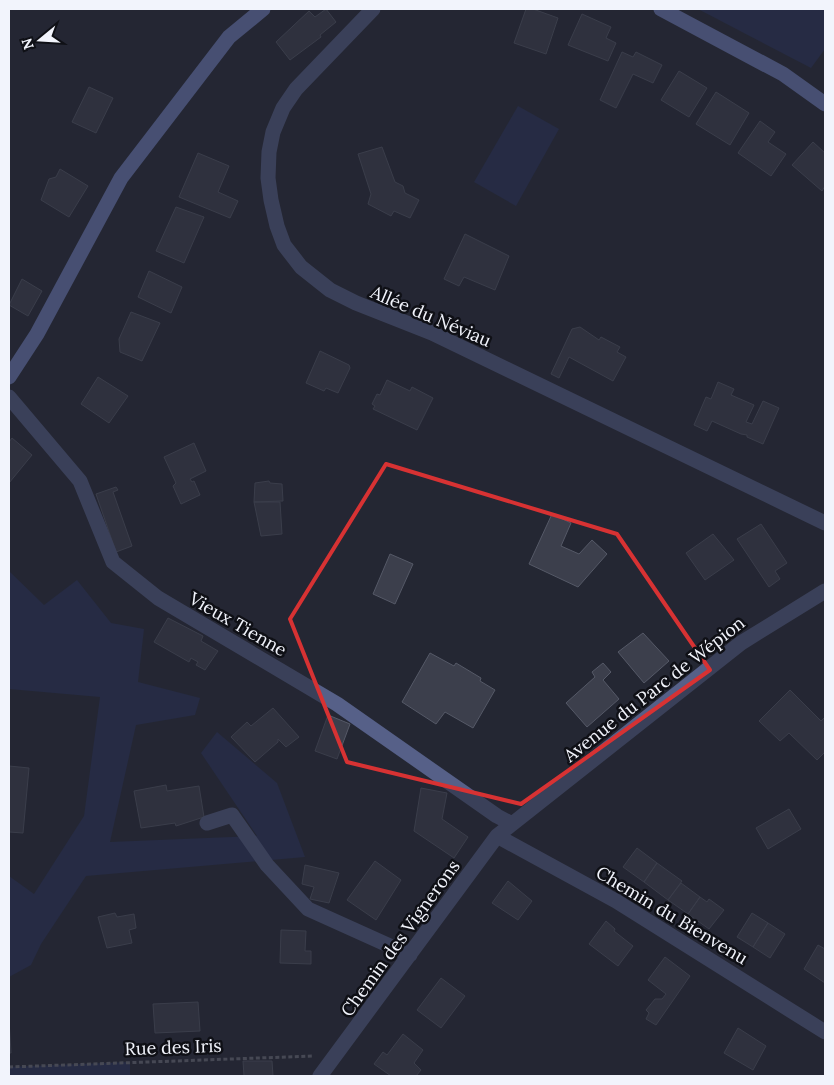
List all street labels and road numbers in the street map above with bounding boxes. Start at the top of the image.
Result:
street label: Allée du Néviau [366,280,495,352]
street label: Vieux Tienne [184,586,291,661]
street label: Avenue du Parc de Wépion [558,611,749,768]
street label: Chemin des Vignerons [335,855,465,1021]
street label: Chemin du Bienvenu [592,861,752,970]
street label: Rue des Iris [124,1034,222,1060]

